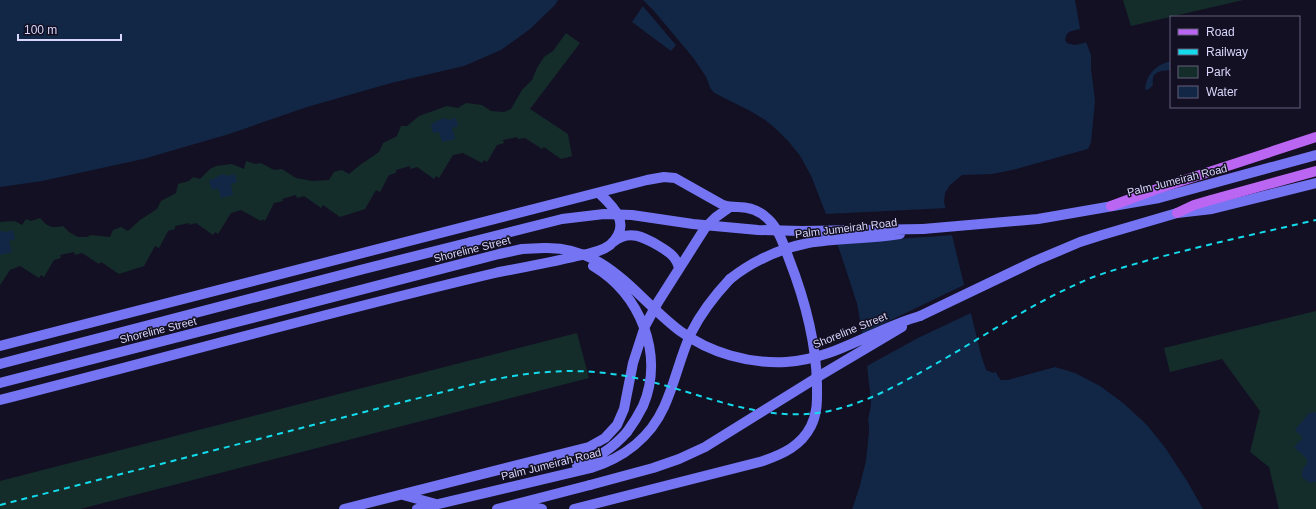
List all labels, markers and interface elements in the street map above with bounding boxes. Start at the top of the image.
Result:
scale bar [18,16,121,42]
legend [1170,16,1300,108]
text: 100 m [24,23,57,37]
text: Road [1206,25,1235,39]
text: Railway [1206,45,1248,59]
text: Park [1206,65,1232,79]
text: Water [1206,85,1238,99]
street label: Palm Jumeirah Road [1126,162,1228,198]
street label: Palm Jumeirah Road [794,216,898,240]
street label: Shoreline Street [432,234,512,264]
street label: Shoreline Street [811,310,889,350]
street label: Shoreline Street [118,315,198,345]
street label: Palm Jumeirah Road [500,446,602,482]

